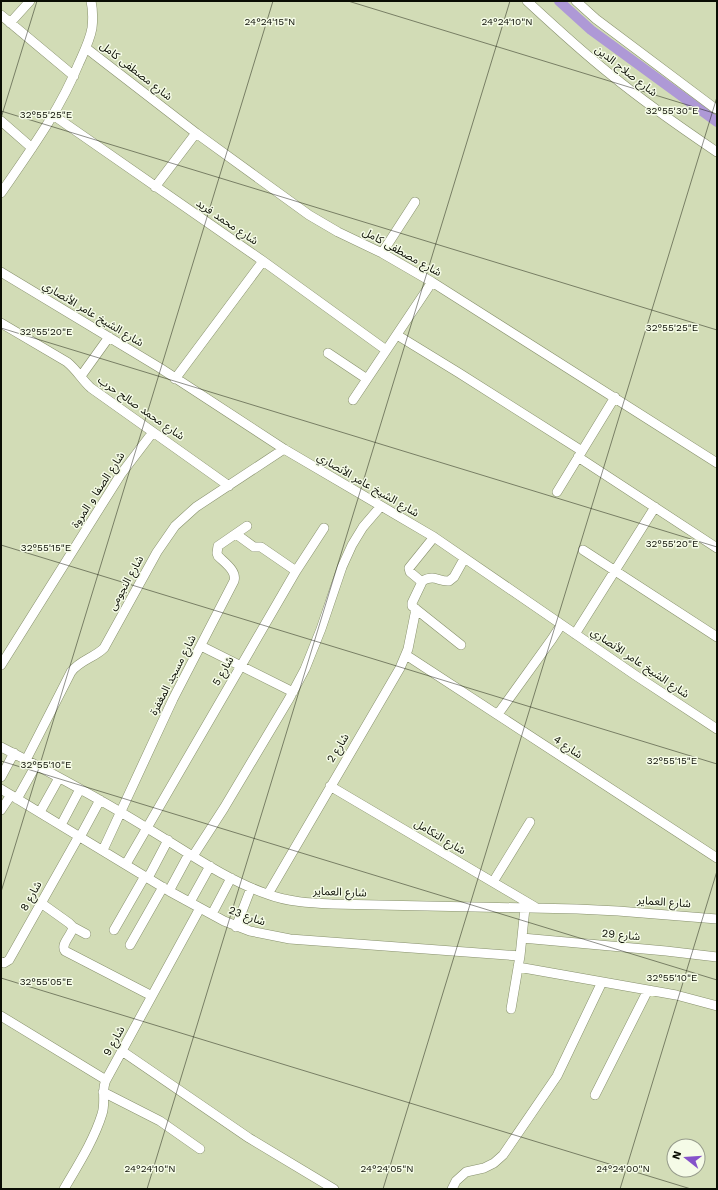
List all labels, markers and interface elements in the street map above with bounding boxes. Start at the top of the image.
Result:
text: 24°24'15"N [245,16,295,27]
text: 24°24'10"N [481,16,533,27]
street label: شارع مصطفى كامل [97,39,175,104]
street label: شارع صلاح الدين [592,43,660,100]
text: 32°55'30"E [646,105,698,116]
text: 32°55'25"E [20,109,72,120]
street label: شارع محمد فريد [193,196,261,249]
street label: شارع مصطفى كامل [360,225,444,280]
street label: شارع الشيخ عامر الأنصاري [39,279,146,352]
text: 32°55'25"E [646,322,698,333]
text: 32°55'20"E [20,326,72,337]
street label: شارع محمد صالح حرب [95,373,187,444]
street label: شارع الصفا و المروة [69,449,128,531]
street label: شارع الشيخ عامر الأنصاري [313,450,422,522]
text: 32°55'20"E [646,538,698,549]
text: 32°55'15"E [21,542,71,553]
street label: شارع النجومى [106,553,147,613]
street label: شارع الشيخ عامر الأنصاري [587,625,692,703]
street label: شارع مسجد المغفرة [147,632,200,718]
street label: شارع 5 [209,654,238,688]
street label: شارع 2 [324,731,353,765]
street label: شارع 4 [551,733,585,762]
text: 32°55'15"E [647,755,697,766]
text: 32°55'10"E [21,759,71,770]
street label: شارع التكامل [412,817,468,858]
street label: شارع 8 [18,879,45,914]
street label: شارع العماير [312,885,367,900]
street label: شارع العماير [636,894,692,911]
street label: شارع 23 [227,904,267,929]
street label: شارع 29 [601,927,641,944]
text: 32°55'10"E [647,972,697,983]
text: 32°55'05"E [20,976,72,987]
street label: شارع 9 [101,1024,128,1059]
north arrow [666,1138,706,1178]
text: N [670,1149,684,1161]
text: 24°24'10"N [124,1163,176,1174]
text: 24°24'05"N [360,1163,414,1174]
text: 24°24'00"N [596,1163,650,1174]

